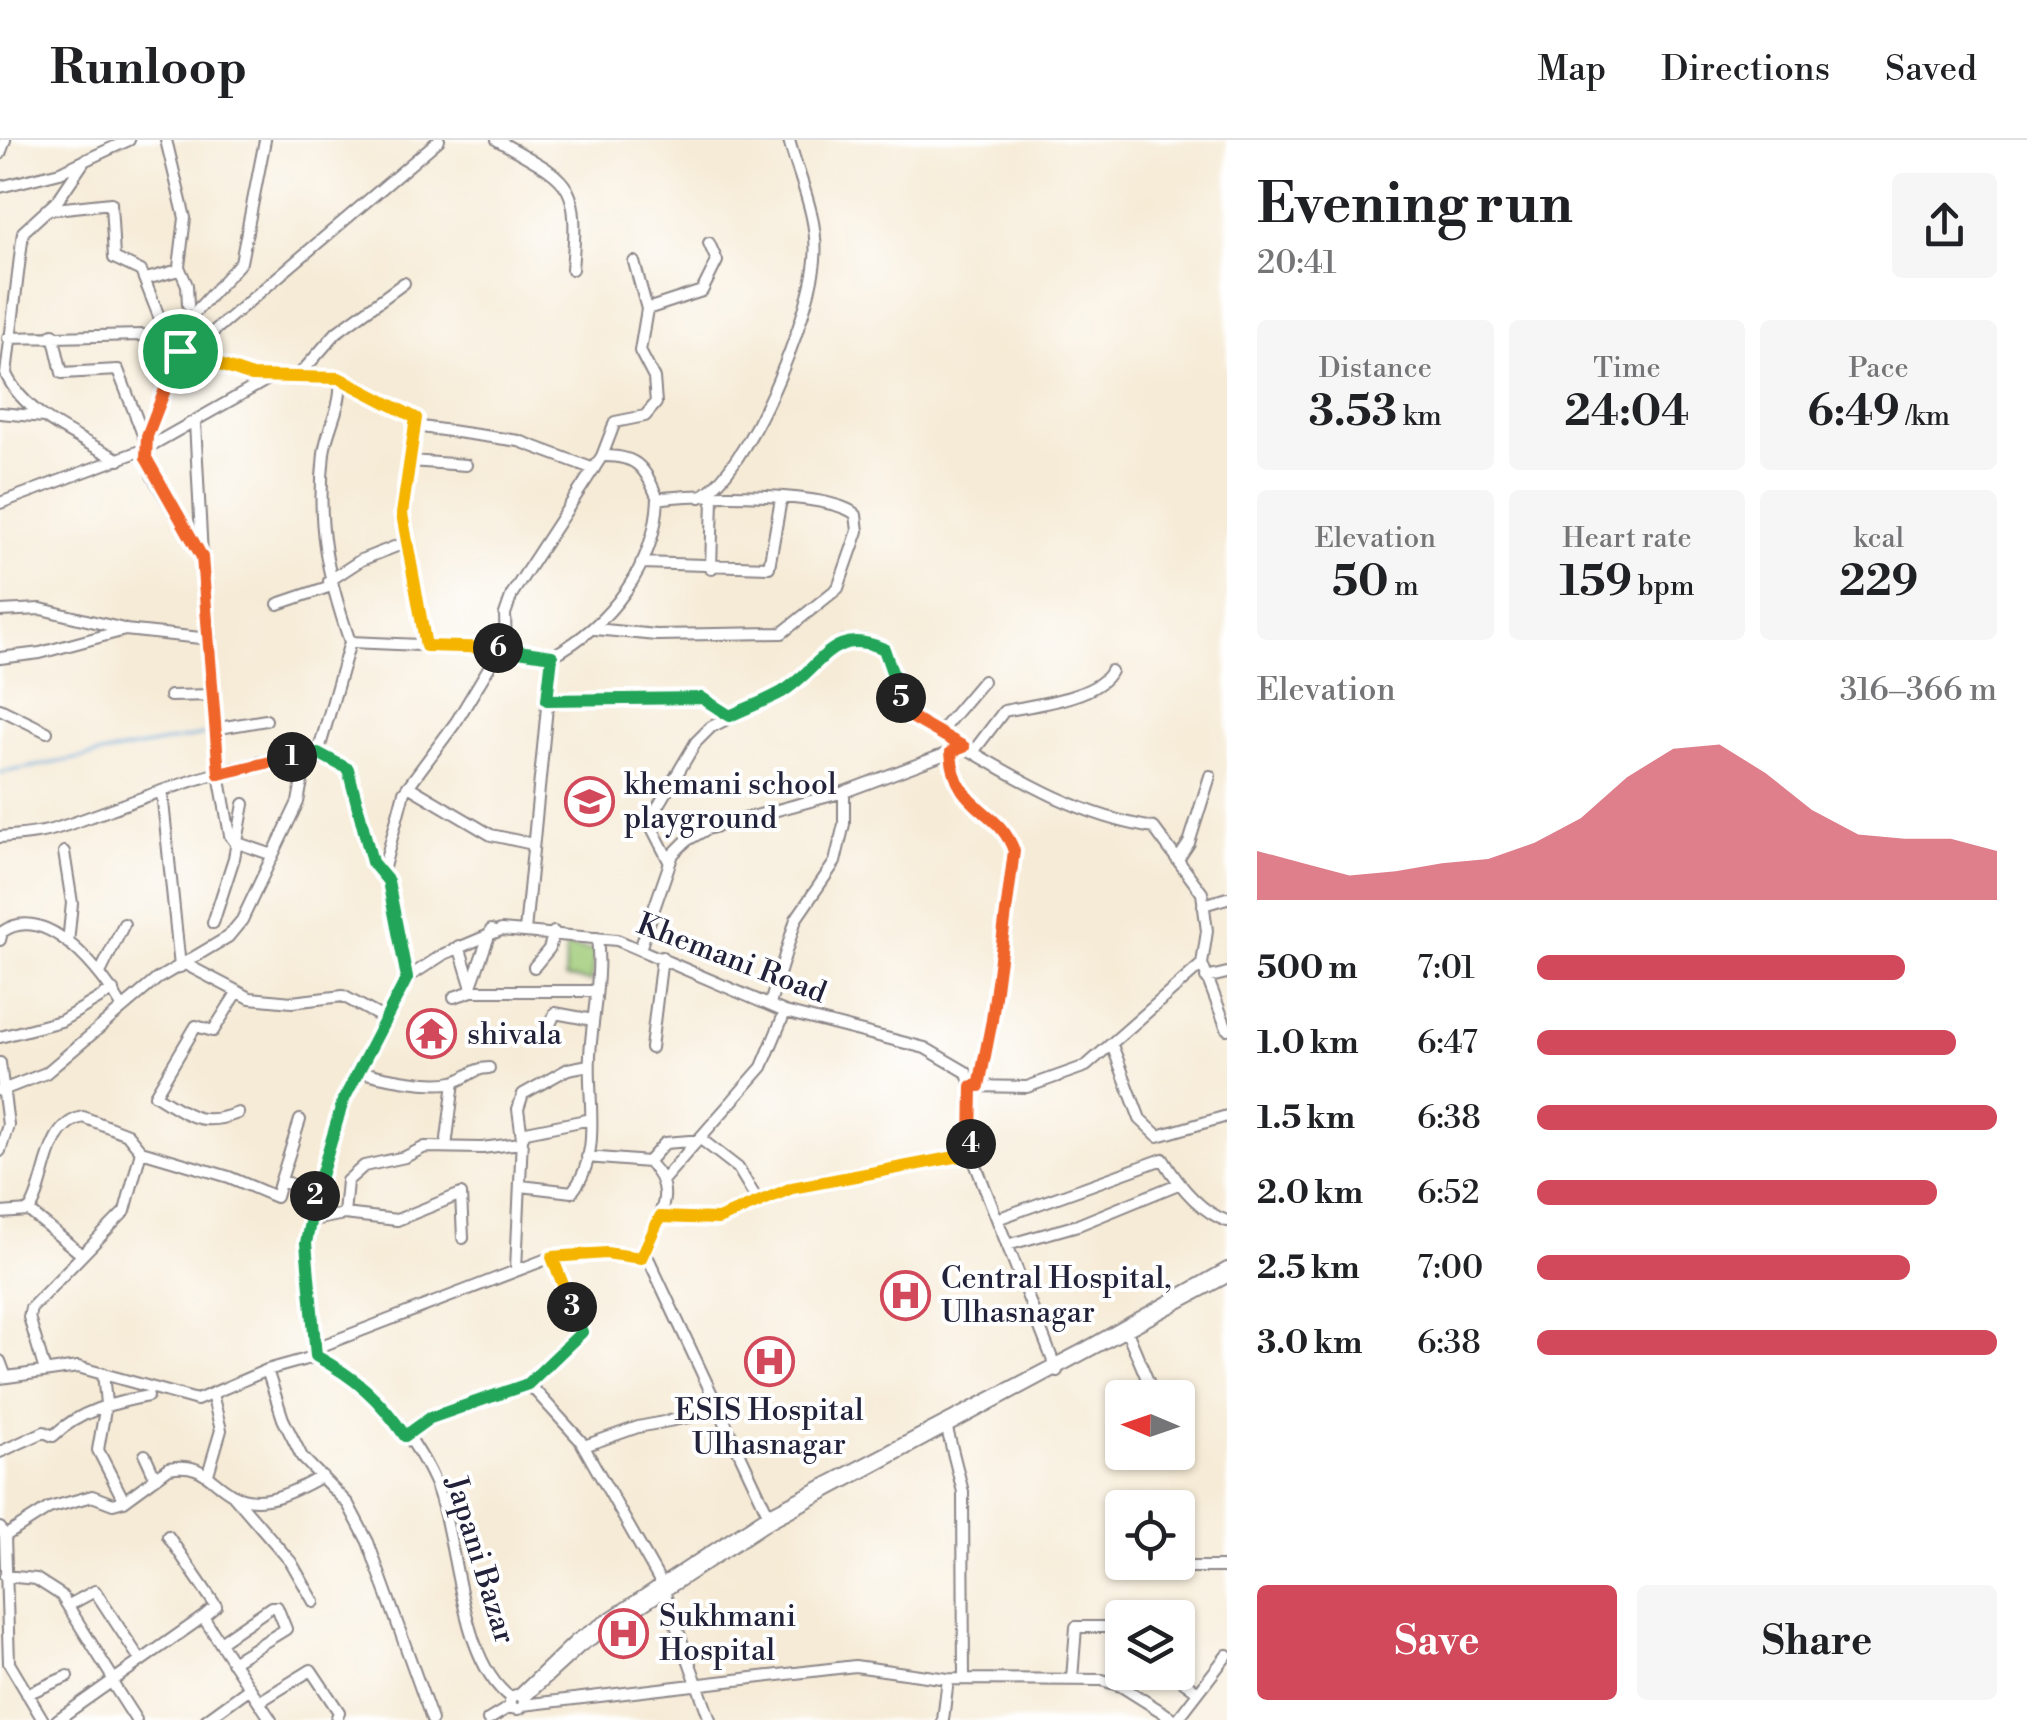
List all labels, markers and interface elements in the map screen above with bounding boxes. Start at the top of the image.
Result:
text: Runloop [50,39,247,99]
text: Map [1537,48,1606,91]
text: Directions [1661,48,1830,91]
text: Saved [1885,48,1977,91]
text: Evening run [1257,171,1573,240]
button: share [1892,173,1997,278]
text: 20:41 [1257,243,1337,283]
pin [138,309,223,394]
icon: arrive [153,324,208,379]
text: Distance [1319,351,1432,386]
text: Time [1593,351,1661,386]
text: Pace [1849,351,1909,386]
text: 3.53 [1309,386,1397,439]
text: 24:04 [1565,386,1689,439]
text: 6:49 [1807,386,1900,439]
text: km [1397,399,1442,434]
text: /km [1900,399,1950,434]
text: Elevation [1315,521,1436,556]
text: Heart rate [1562,521,1692,556]
text: kcal [1853,521,1904,556]
text: 50 [1332,556,1388,609]
text: 159 [1559,556,1632,609]
text: 229 [1839,556,1918,609]
text: m [1388,569,1419,604]
text: bpm [1632,569,1695,604]
pin: 6 [473,623,523,673]
text: 6 [489,630,507,665]
text: Elevation [1257,670,1396,710]
text: 316–366 m [1840,670,1997,710]
pin: 5 [876,673,926,723]
text: 5 [892,680,910,715]
pin: 1 [267,732,317,782]
text: 1 [285,739,299,774]
place label: khemani school playground [624,766,837,838]
school or university icon: khemani school playground [563,775,615,827]
street label: Khemani Road [632,905,832,1012]
text: 500 m [1257,948,1358,988]
text: 7:01 [1417,948,1475,988]
temple icon: shivala [406,1008,458,1060]
place label: shivala [467,1016,563,1054]
text: 1.0 km [1257,1023,1359,1063]
text: 6:47 [1417,1023,1478,1063]
text: 1.5 km [1257,1098,1355,1138]
text: 6:38 [1417,1098,1481,1138]
pin: 4 [946,1119,996,1169]
text: 4 [962,1126,980,1161]
pin: 2 [290,1171,340,1221]
text: 2.0 km [1257,1173,1363,1213]
text: 6:52 [1417,1173,1480,1213]
text: 2 [306,1178,324,1213]
text: 2.5 km [1257,1248,1360,1288]
text: 7:00 [1417,1248,1483,1288]
place label: Central Hospital, Ulhasnagar [941,1260,1171,1332]
hospital icon: Central Hospital, Ulhasnagar [880,1269,932,1321]
pin: 3 [547,1282,597,1332]
text: 3 [564,1289,580,1324]
text: 3.0 km [1257,1323,1362,1363]
text: 6:38 [1417,1323,1481,1363]
hospital icon: ESIS Hospital Ulhasnagar [743,1335,795,1387]
north arrow [1105,1380,1195,1470]
map controls [1105,1380,1195,1690]
place label: ESIS Hospital Ulhasnagar [674,1392,864,1464]
street label: Japani Bazar [436,1471,524,1649]
button: locate [1105,1490,1195,1580]
button: Save [1257,1585,1617,1700]
button: Share [1637,1585,1997,1700]
place label: Sukhmani Hospital [659,1598,796,1670]
button: layers [1105,1600,1195,1690]
hospital icon: Sukhmani Hospital [598,1607,650,1659]

